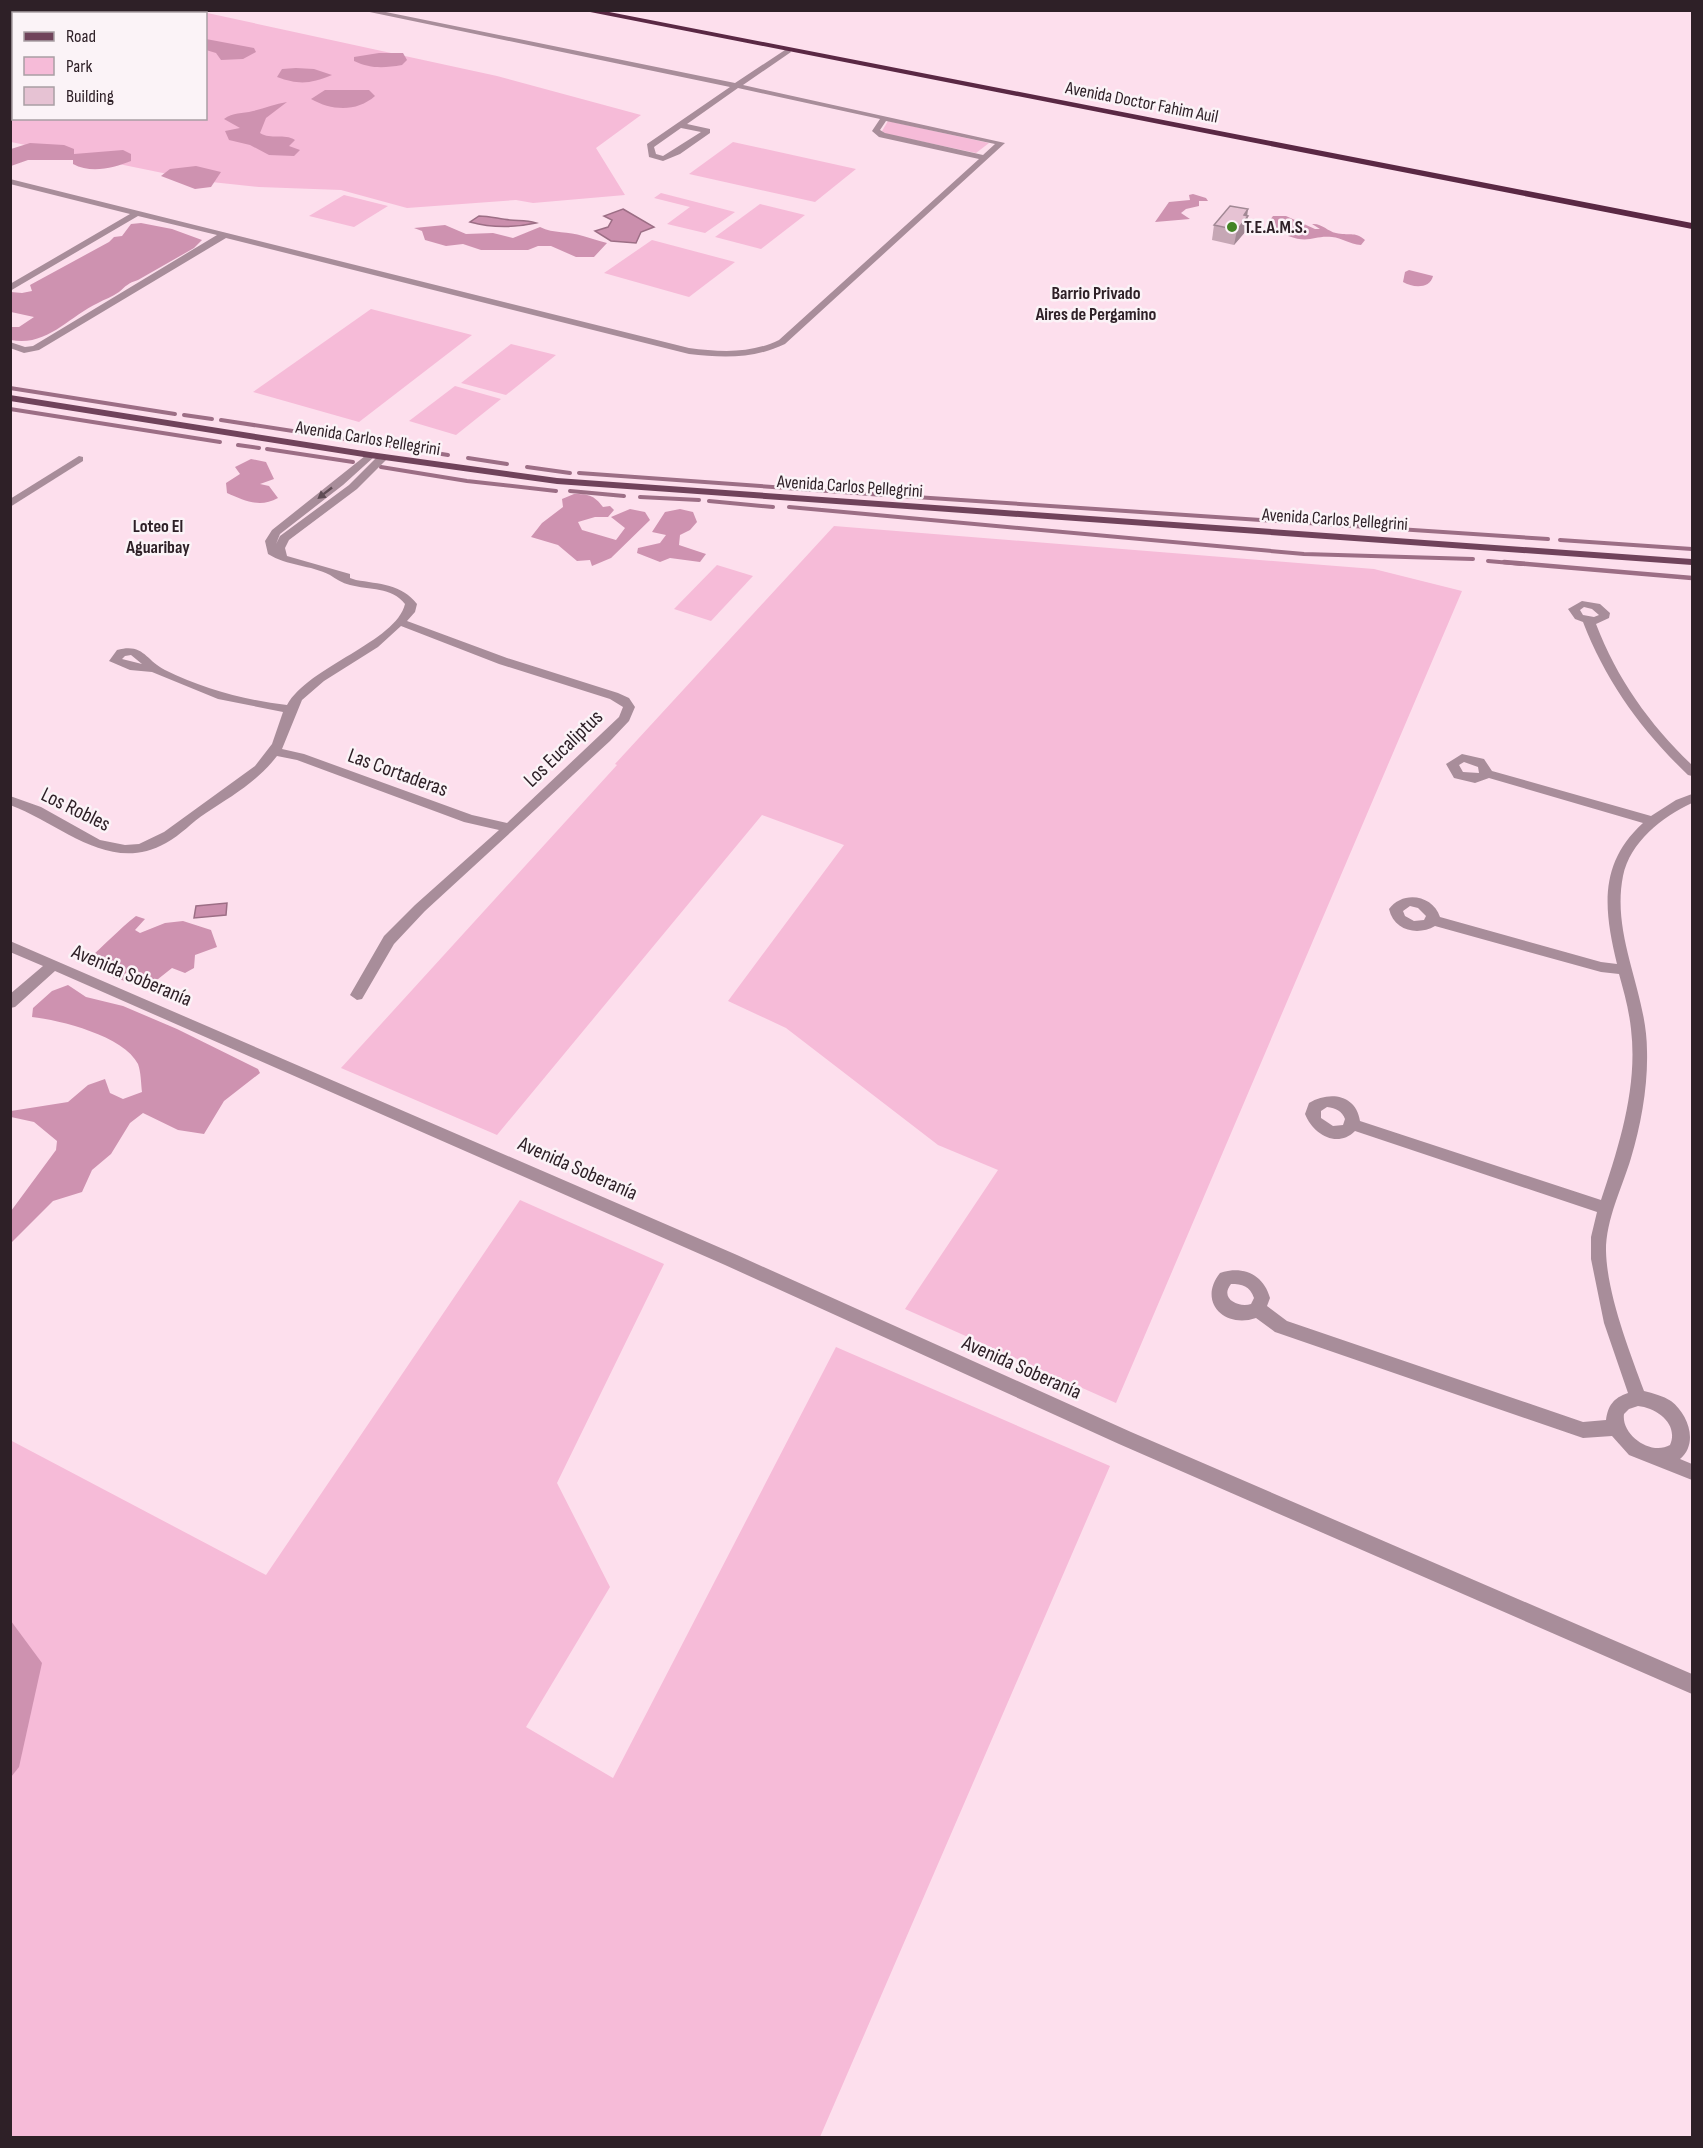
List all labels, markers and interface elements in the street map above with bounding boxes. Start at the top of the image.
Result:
legend [12,12,207,120]
text: Road [66,26,96,47]
text: Park [66,56,92,77]
street label: Avenida Doctor Fahim Auil [1063,77,1220,128]
text: Building [66,86,114,107]
place label: T.E.A.M.S. [1244,217,1307,238]
marker: T.E.A.M.S. [1225,220,1239,234]
district label: Barrio Privado Aires de Pergamino [1035,283,1156,325]
street label: Avenida Carlos Pellegrini [293,417,442,460]
street label: Avenida Carlos Pellegrini [775,471,924,502]
one-way arrow [318,487,333,499]
street label: Avenida Carlos Pellegrini [1260,504,1409,535]
district label: Loteo El Aguaribay [125,516,190,558]
street label: Los Eucaliptus [519,704,608,792]
street label: Las Cortaderas [344,743,451,802]
street label: Los Robles [37,782,114,837]
street label: Avenida Soberanía [67,939,196,1012]
street label: Avenida Soberanía [513,1131,641,1206]
street label: Avenida Soberanía [957,1330,1085,1405]

